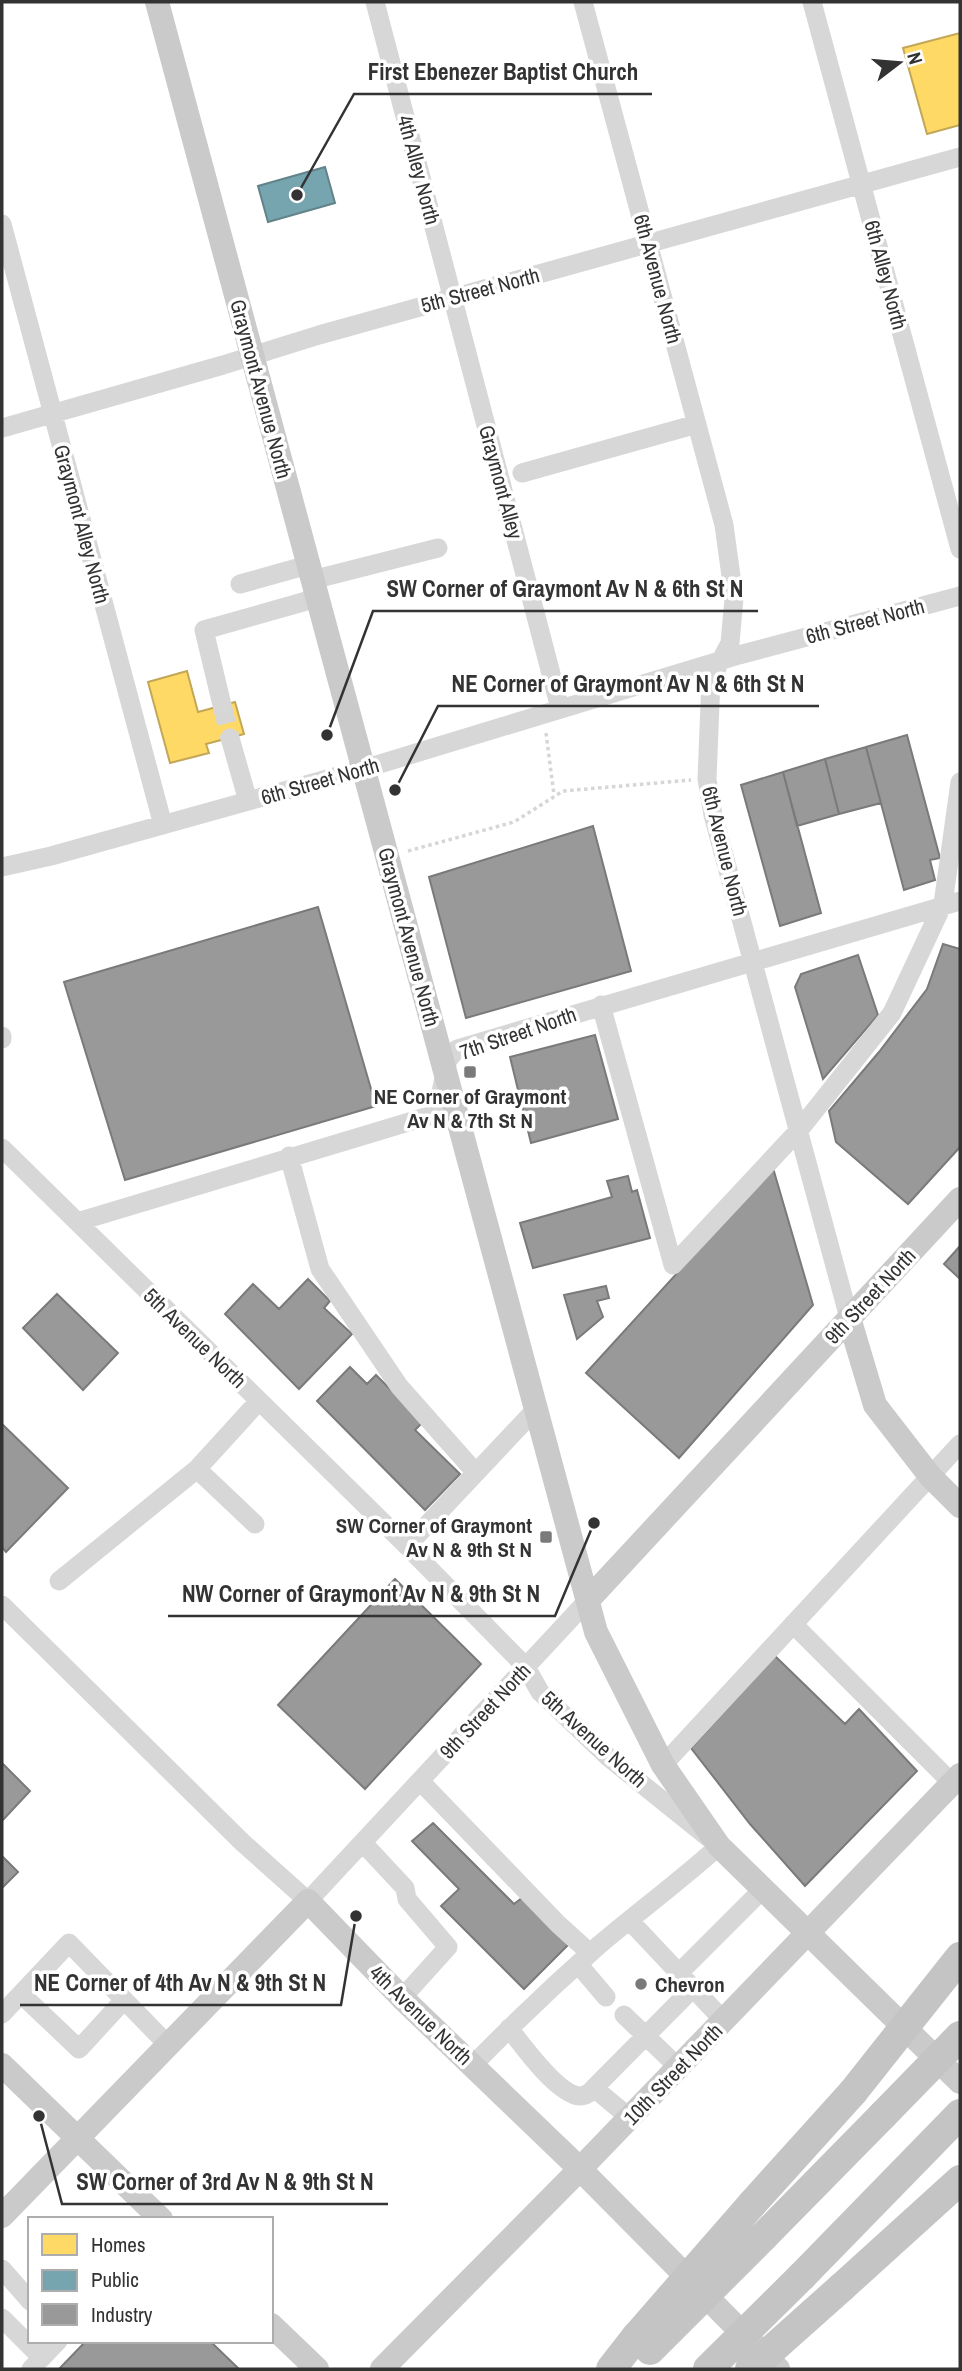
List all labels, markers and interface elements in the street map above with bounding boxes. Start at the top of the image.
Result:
north arrow [864,28,934,98]
text: N [901,49,929,67]
callout: First Ebenezer Baptist Church [354,50,652,94]
text: First Ebenezer Baptist Church [368,56,638,87]
street label: 4th Alley North [391,112,447,228]
street label: 6th Avenue North [627,211,689,347]
street label: 6th Alley North [858,217,914,333]
street label: 5th Street North [418,260,542,320]
street label: Graymont Avenue North [223,296,299,482]
street label: Graymont Alley [472,422,530,543]
street label: Graymont Alley North [47,441,117,607]
callout: SW Corner of Graymont Av N & 6th St N [373,567,758,611]
text: SW Corner of Graymont Av N & 6th St N [386,573,744,604]
street label: 6th Street North [803,591,927,651]
callout: NE Corner of Graymont Av N & 6th St N [438,662,819,706]
text: NE Corner of Graymont Av N & 6th St N [452,668,804,699]
street label: 6th Street North [258,750,382,812]
street label: 6th Avenue North [695,783,755,919]
street label: Graymont Avenue North [371,844,447,1030]
street label: 7th Street North [456,999,580,1067]
marker: NE Corner of Graymont Av N & 7th St N [462,1064,478,1080]
place label: NE Corner of Graymont Av N & 7th St N [374,1082,566,1135]
street label: 9th Street North [818,1242,922,1350]
street label: 5th Avenue North [137,1281,253,1395]
place label: SW Corner of Graymont Av N & 9th St N [336,1511,532,1564]
marker: SW Corner of Graymont Av N & 9th St N [538,1529,554,1545]
callout: NW Corner of Graymont Av N & 9th St N [168,1572,555,1616]
text: NW Corner of Graymont Av N & 9th St N [182,1578,540,1609]
street label: 9th Street North [433,1657,537,1765]
street label: 5th Avenue North [535,1684,653,1794]
street label: 4th Avenue North [363,1958,479,2072]
callout: NE Corner of 4th Av N & 9th St N [20,1961,341,2005]
text: NE Corner of 4th Av N & 9th St N [34,1967,326,1998]
place label: Chevron [655,1970,725,1999]
marker: Chevron [633,1976,649,1992]
street label: 10th Street North [617,2017,729,2131]
callout: SW Corner of 3rd Av N & 9th St N [62,2160,388,2204]
text: SW Corner of 3rd Av N & 9th St N [76,2166,374,2197]
legend [28,2217,273,2343]
text: Homes [91,2230,146,2259]
text: Public [91,2265,139,2294]
text: Industry [91,2300,153,2329]

